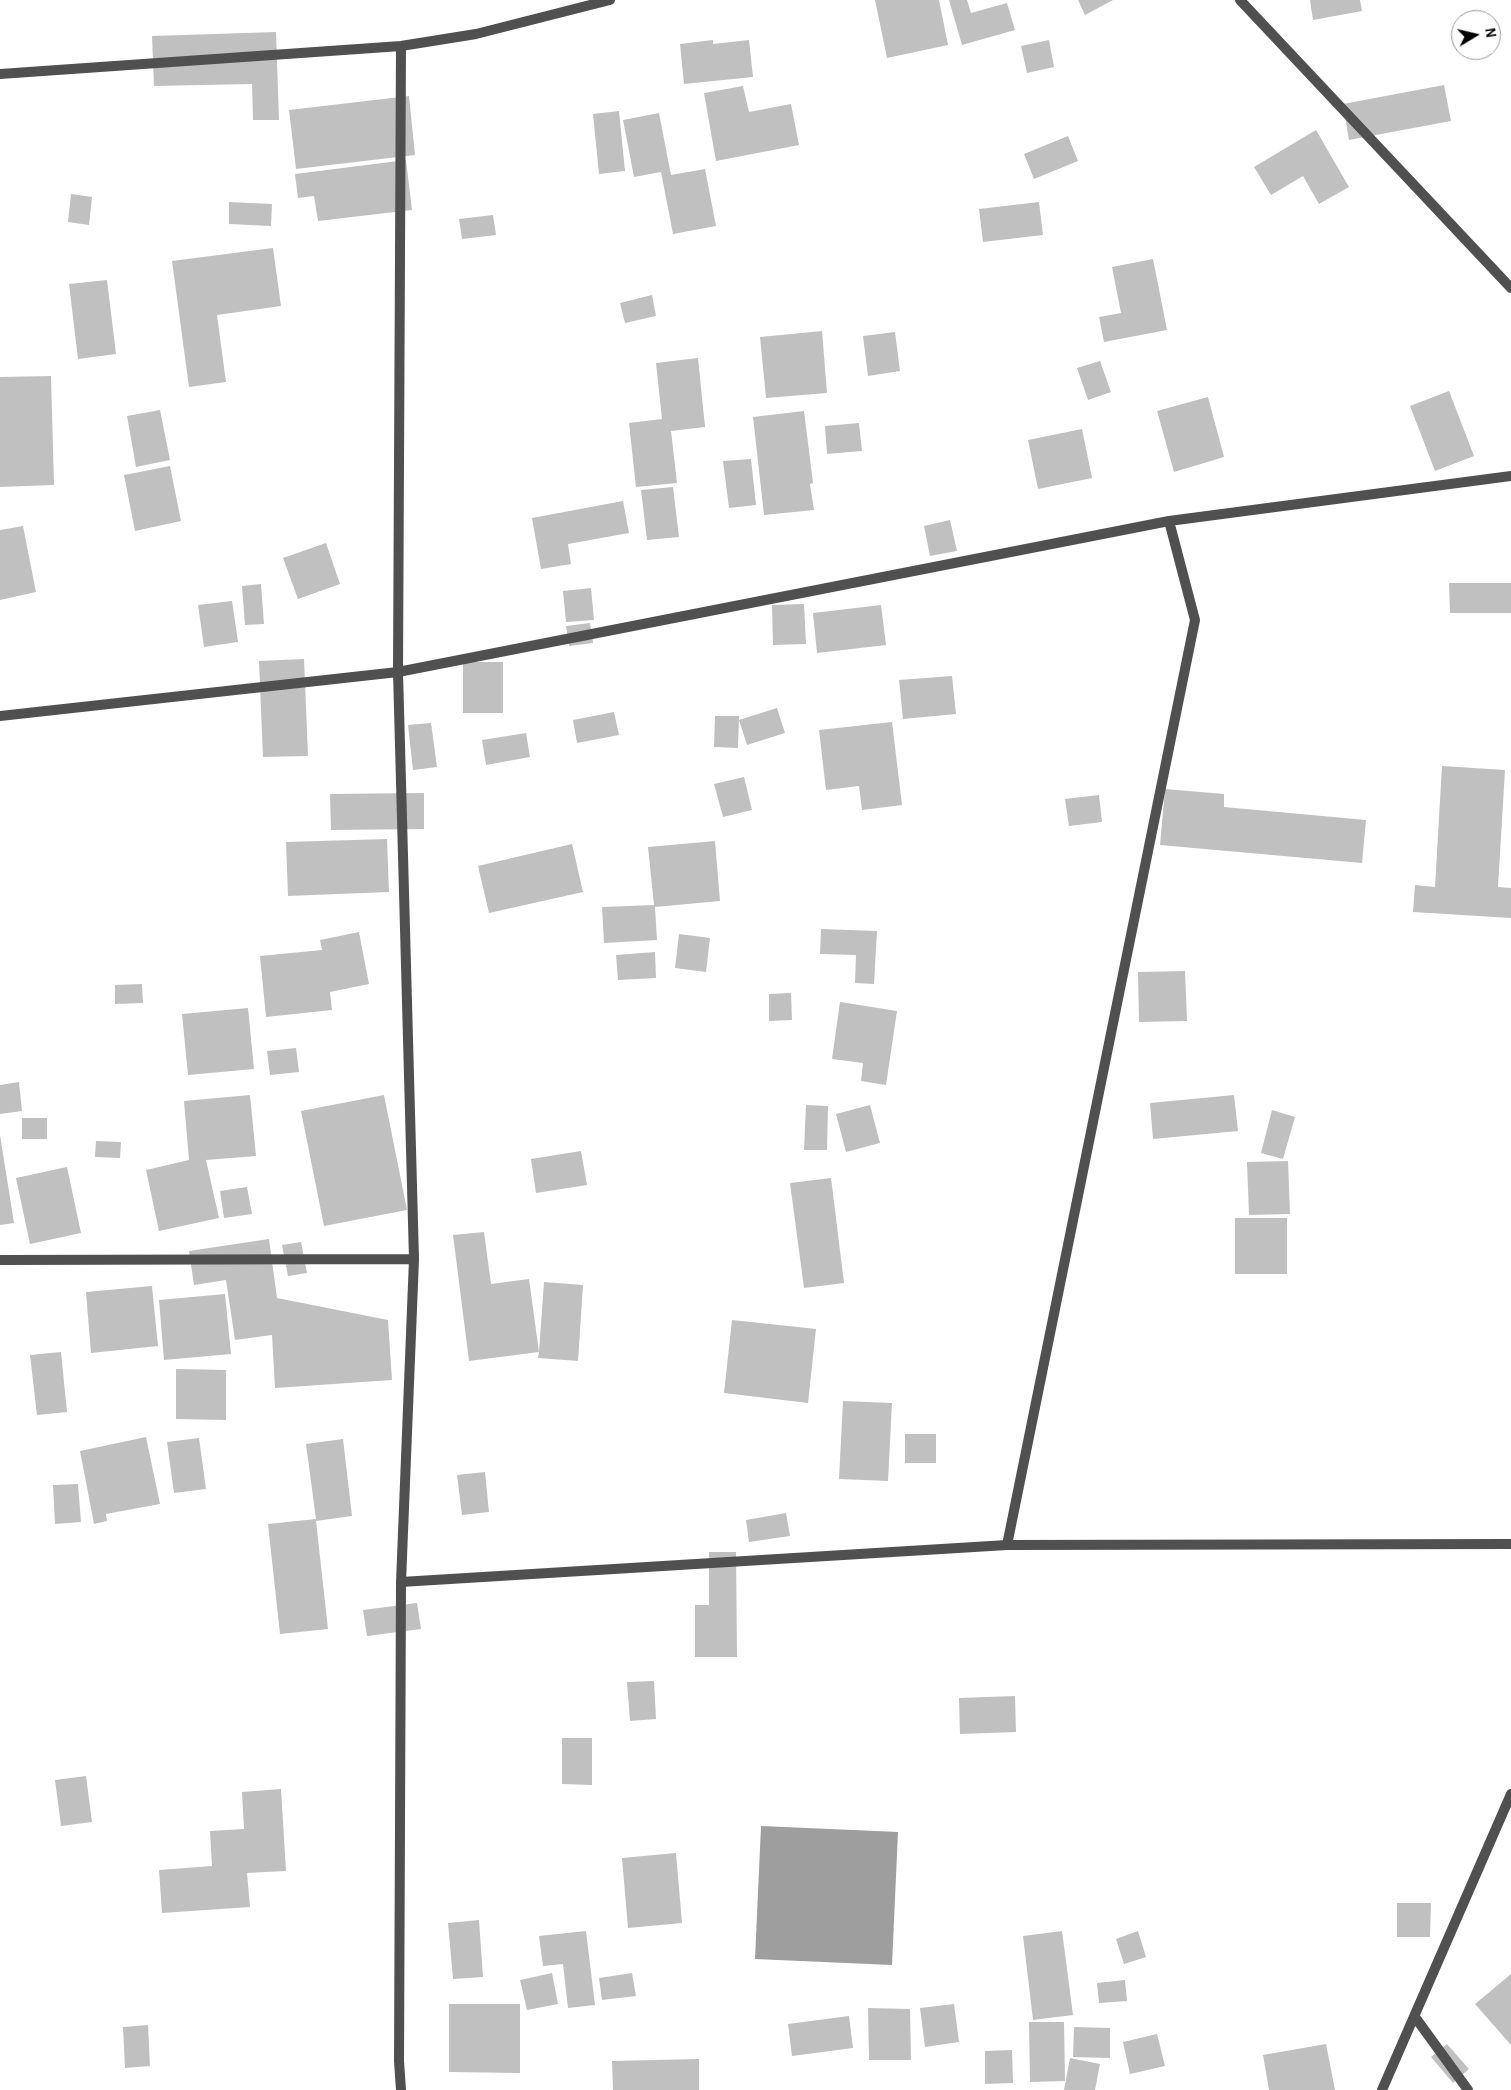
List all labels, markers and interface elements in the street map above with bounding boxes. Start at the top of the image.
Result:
north arrow [1451,10,1501,60]
text: N [1482,27,1498,39]

